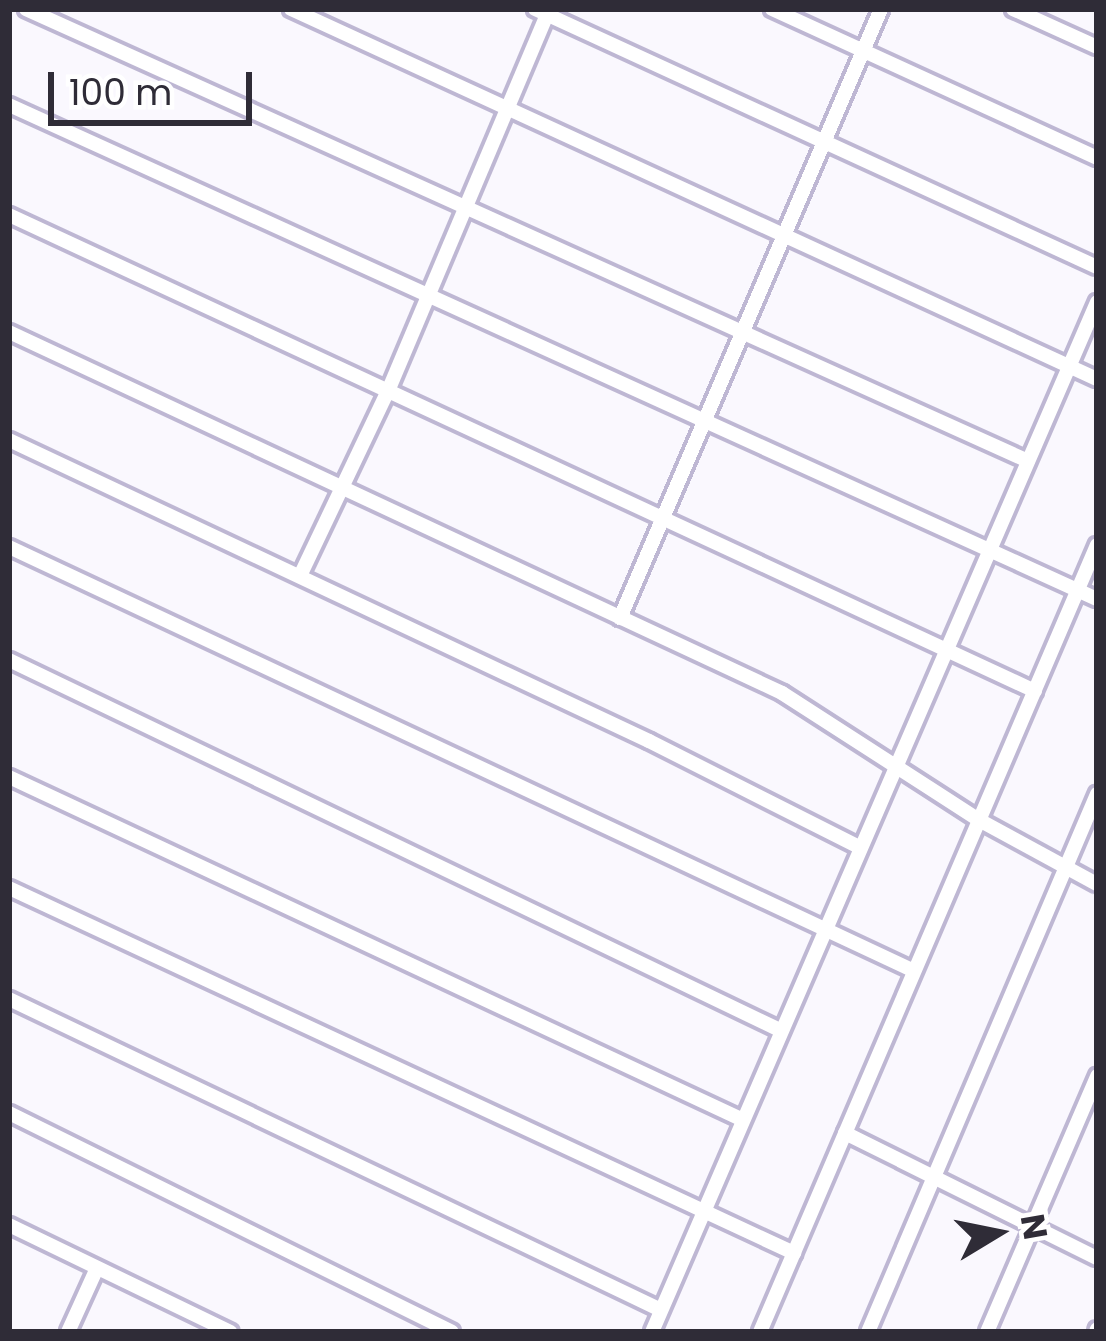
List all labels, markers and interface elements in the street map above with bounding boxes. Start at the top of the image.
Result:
scale bar [54,48,258,122]
text: 100 m [69,67,172,118]
north arrow [938,1173,1058,1293]
text: N [1009,1210,1059,1243]

